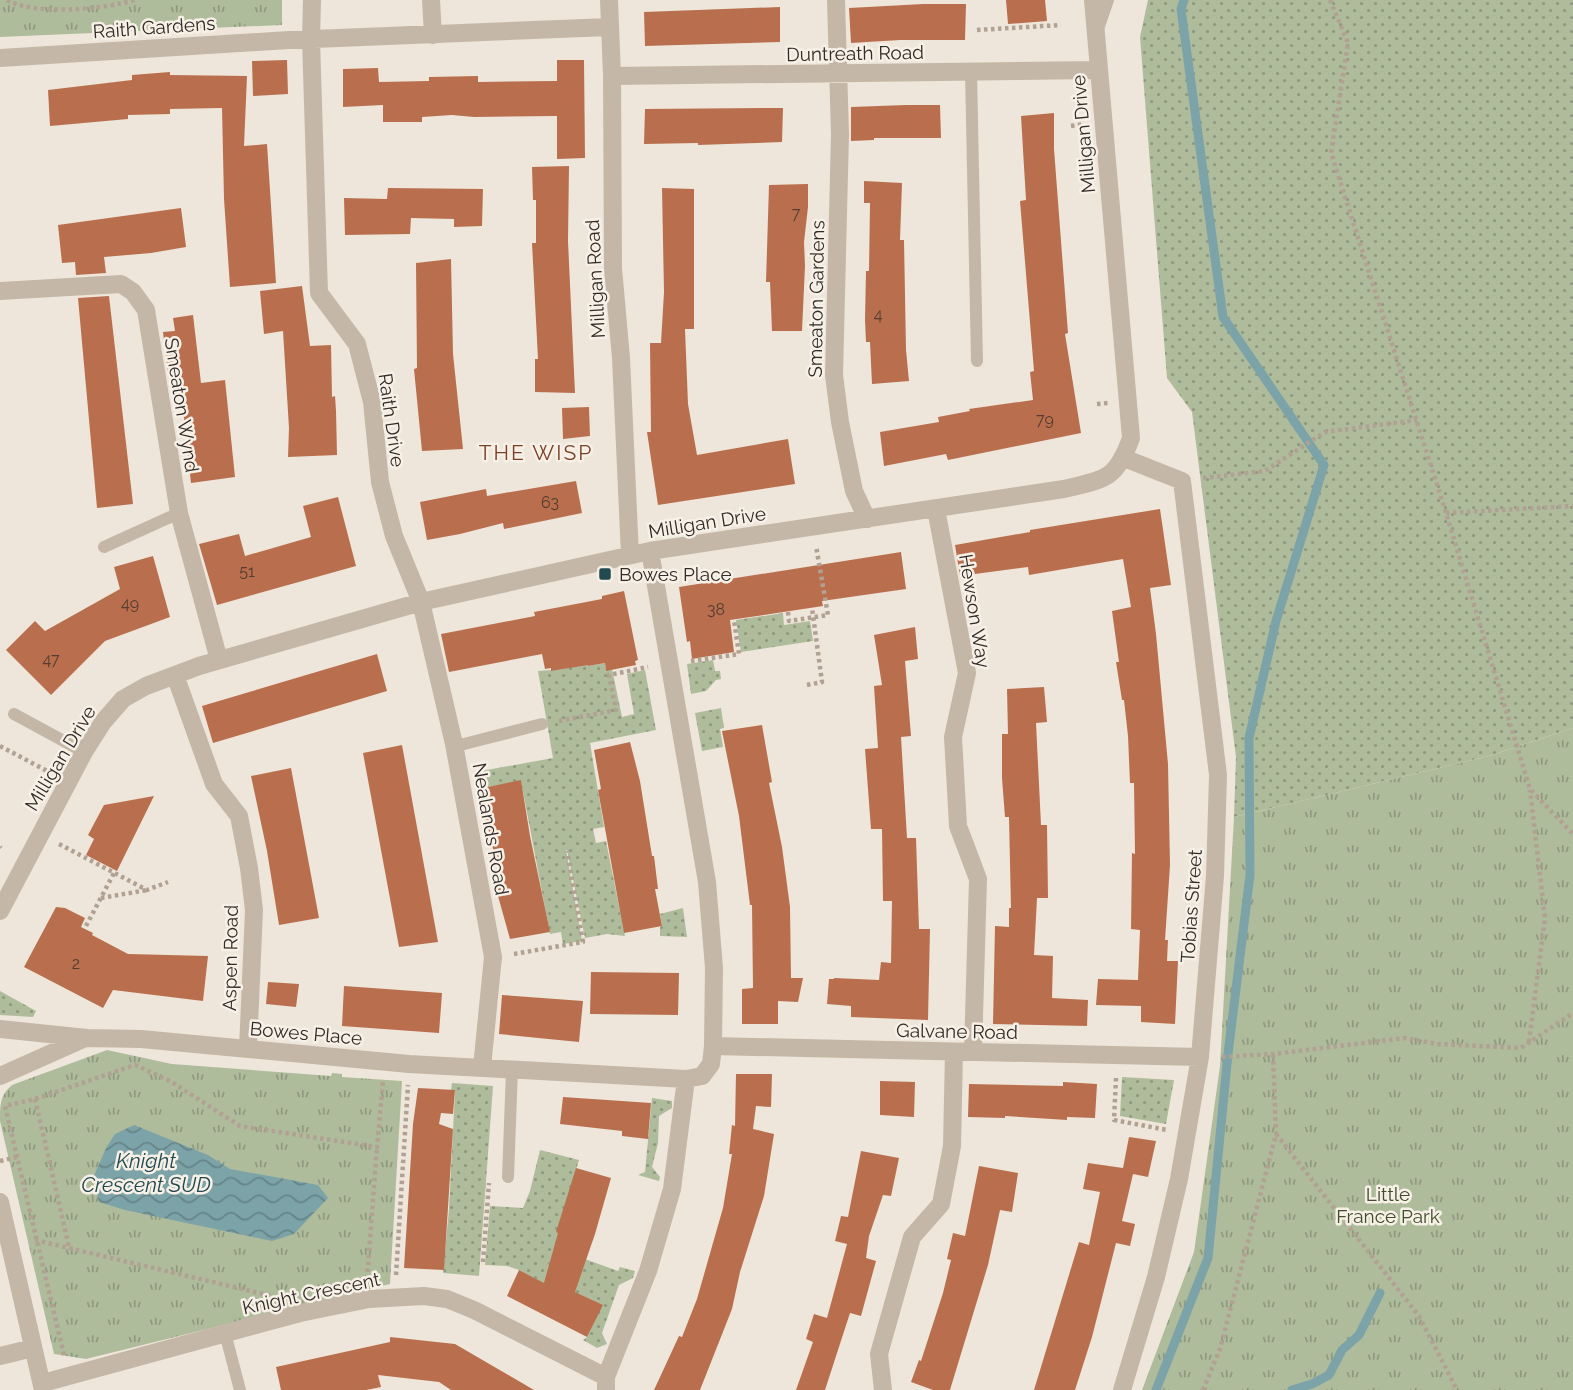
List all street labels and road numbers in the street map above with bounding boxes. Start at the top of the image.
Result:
street label: Raith Gardens [92,12,216,42]
street label: Duntreath Road [786,41,924,65]
street label: Milligan Drive [1067,74,1099,194]
street label: Milligan Road [581,219,609,339]
street label: Smeaton Gardens [804,220,828,378]
street label: Smeaton Wynd [160,336,204,474]
street label: Raith Drive [375,372,409,468]
street label: Milligan Drive [647,502,767,542]
street label: Hewson Way [955,553,995,669]
street label: Milligan Drive [20,701,100,815]
street label: Nealands Road [469,761,513,897]
street label: Tobias Street [1176,848,1206,963]
street label: Aspen Road [218,905,242,1011]
street label: Bowes Place [249,1017,363,1049]
street label: Galvane Road [896,1019,1018,1043]
street label: Knight Crescent [240,1268,382,1318]

